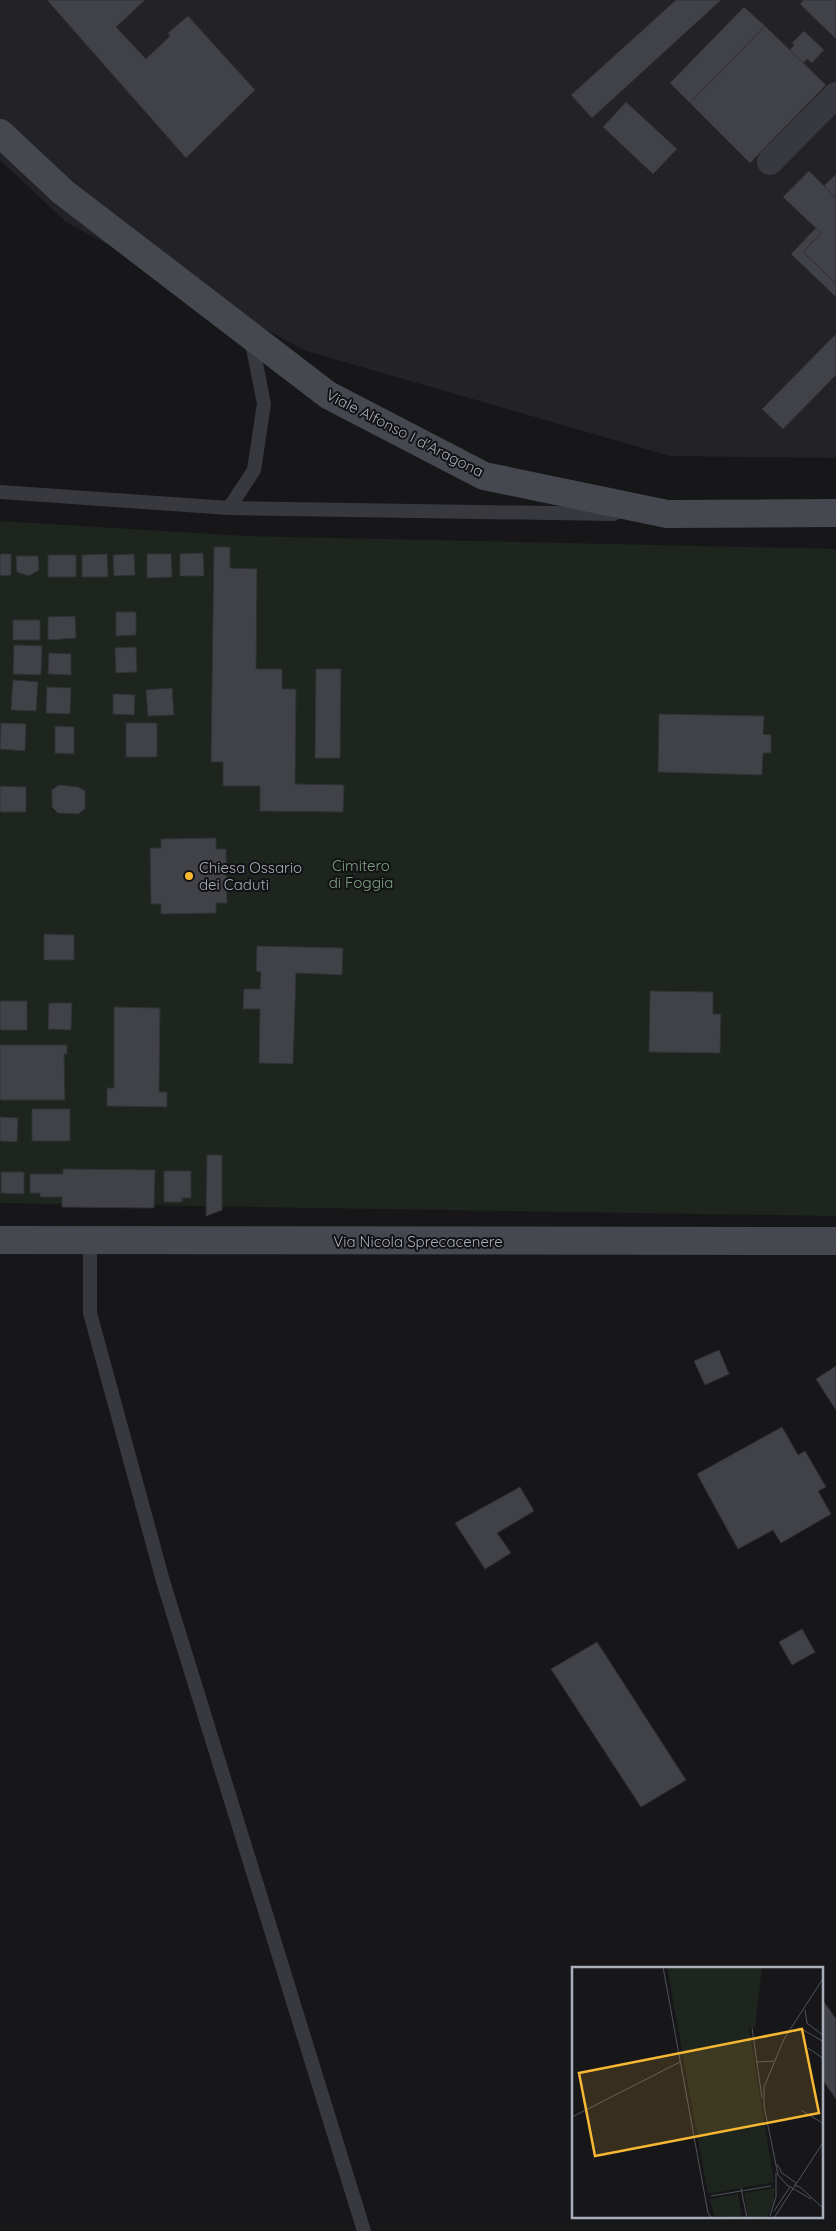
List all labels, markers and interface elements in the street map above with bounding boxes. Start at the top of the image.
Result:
street label: Viale Alfonso I d'Aragona [323,385,487,481]
park label: Cimitero di Foggia [329,856,393,892]
place label: Chiesa Ossario dei Caduti [199,858,302,894]
marker: Chiesa Ossario dei Caduti [183,870,195,882]
street label: Via Nicola Sprecacenere [333,1232,503,1251]
inset map [572,1967,824,2218]

